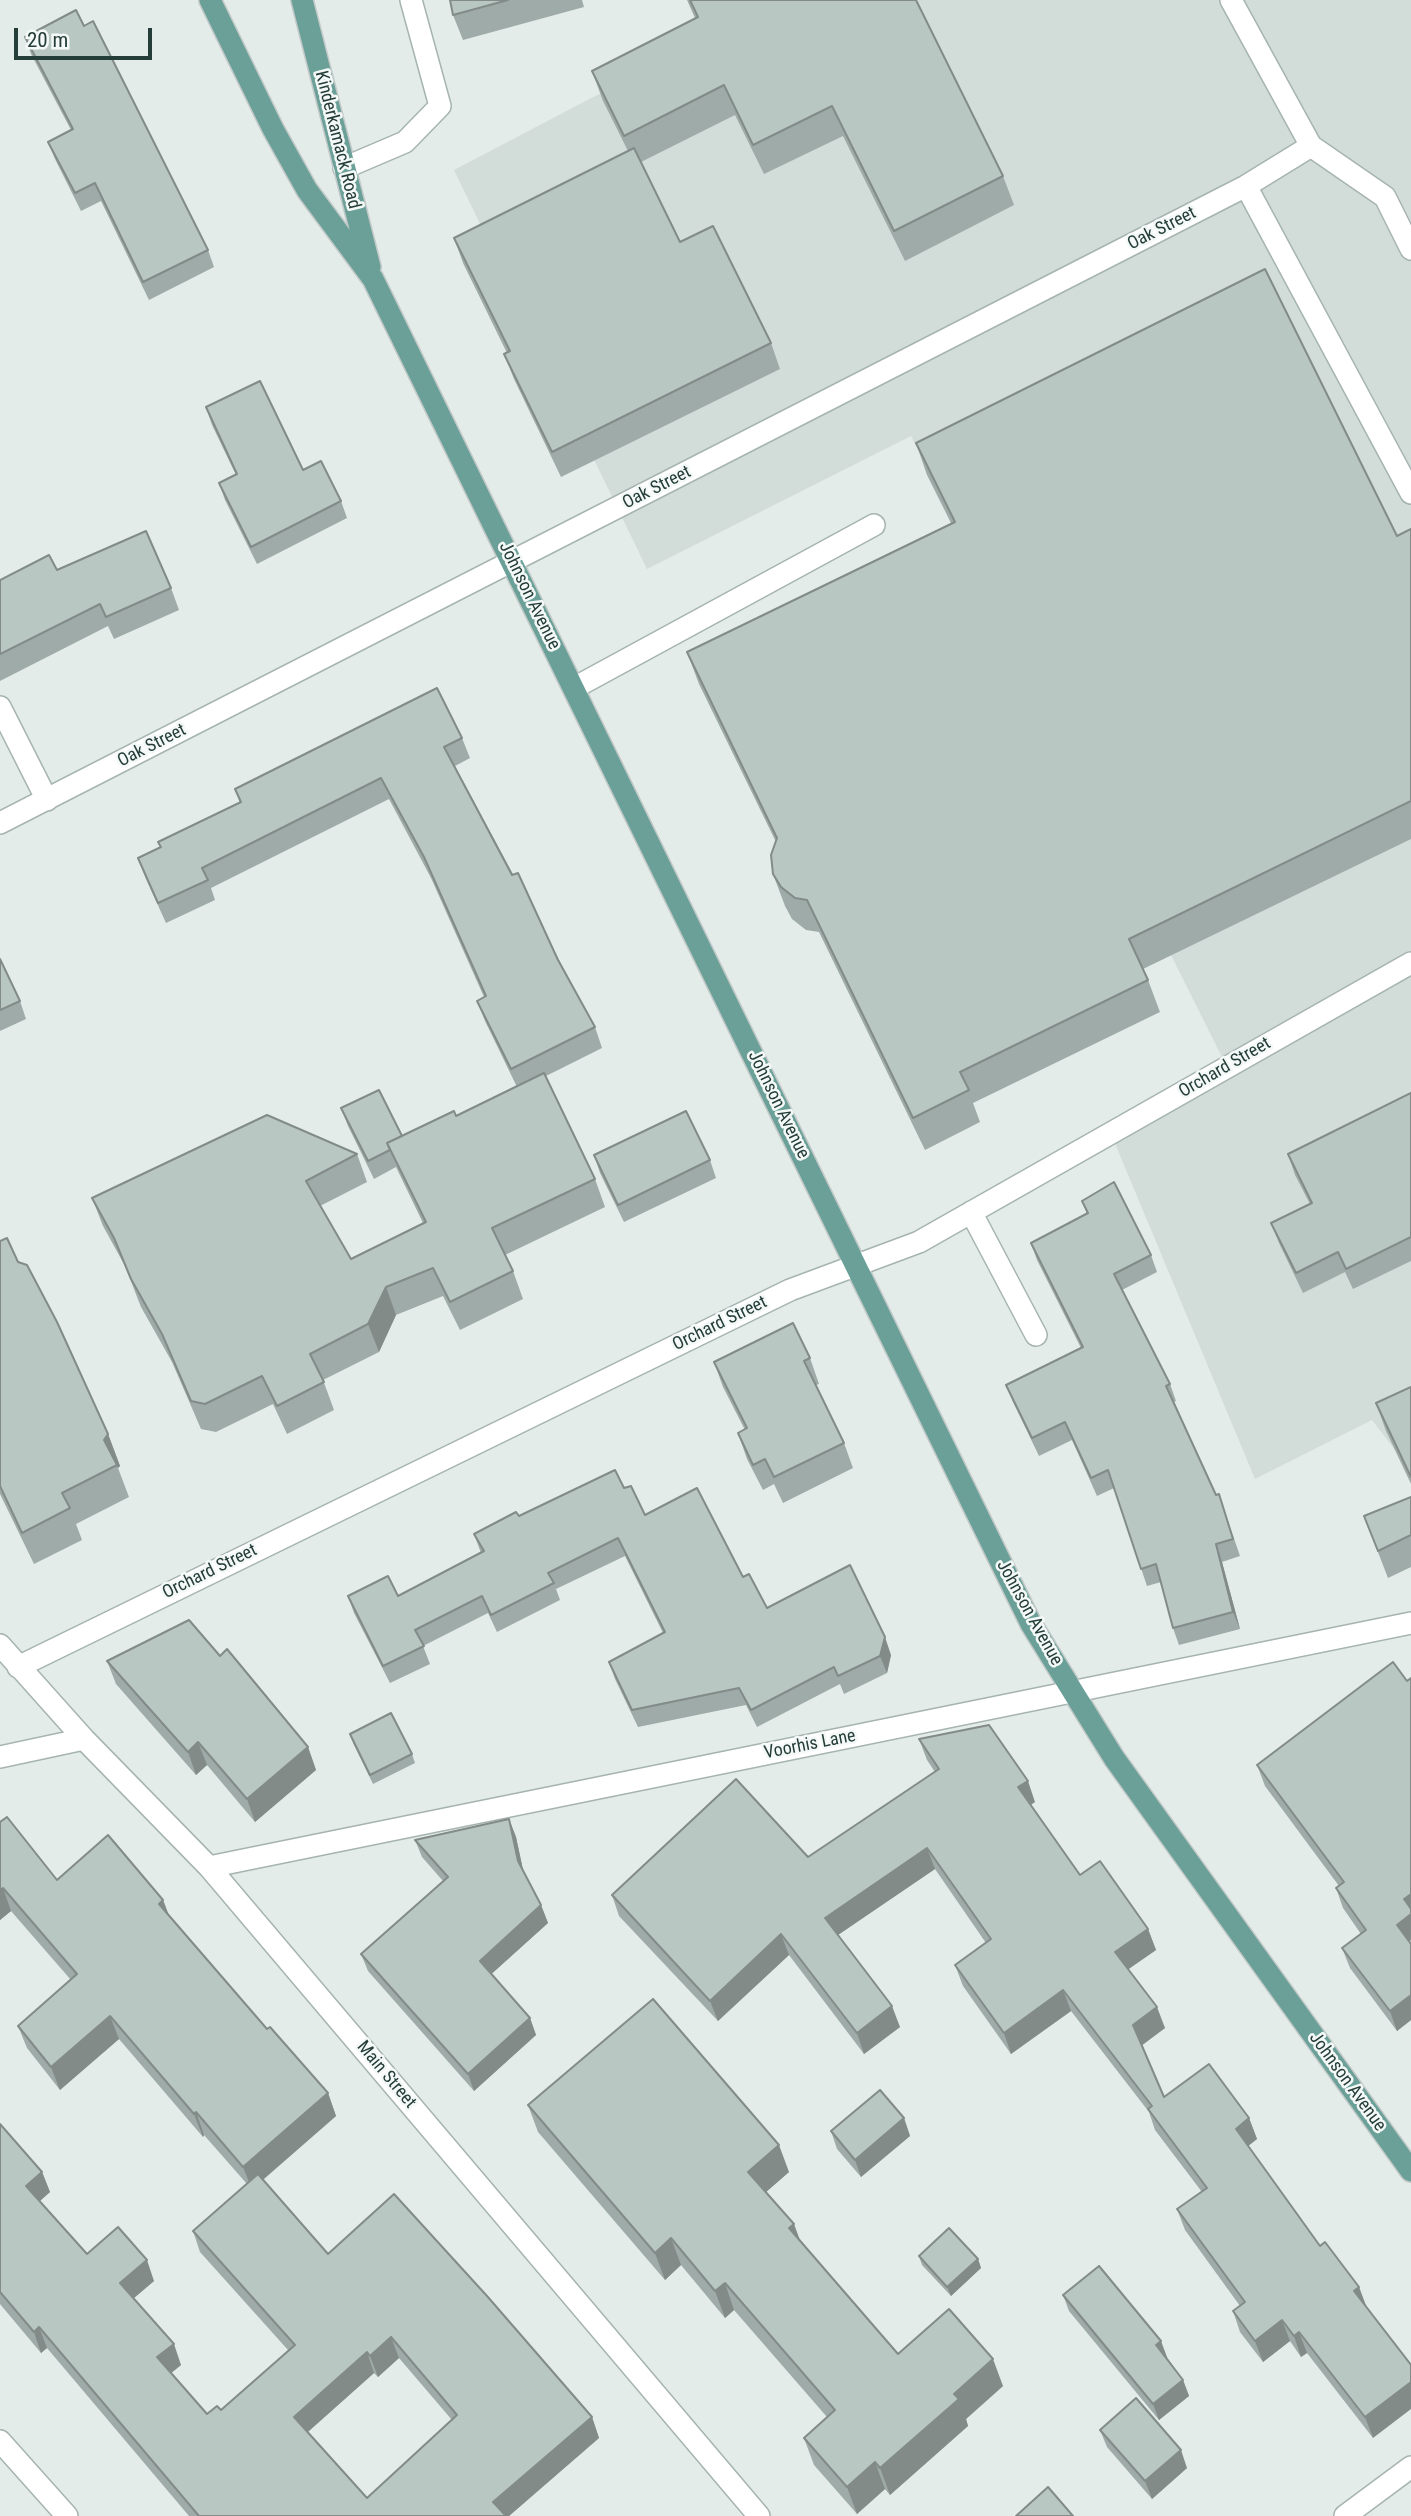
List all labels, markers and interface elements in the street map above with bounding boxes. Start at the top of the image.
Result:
scale bar [18,14,156,58]
text: 20 m [27,28,68,52]
street label: Kinderkamack Road [309,69,365,211]
street label: Oak Street [1124,203,1200,255]
street label: Oak Street [619,462,695,514]
street label: Johnson Avenue [494,539,564,653]
street label: Oak Street [114,720,190,772]
street label: Orchard Street [1175,1033,1275,1103]
street label: Johnson Avenue [743,1048,813,1162]
street label: Orchard Street [669,1292,771,1356]
street label: Orchard Street [159,1540,261,1604]
street label: Johnson Avenue [991,1557,1067,1669]
street label: Voorhis Lane [762,1726,858,1764]
street label: Johnson Avenue [1304,2028,1390,2136]
street label: Main Street [352,2037,420,2113]

